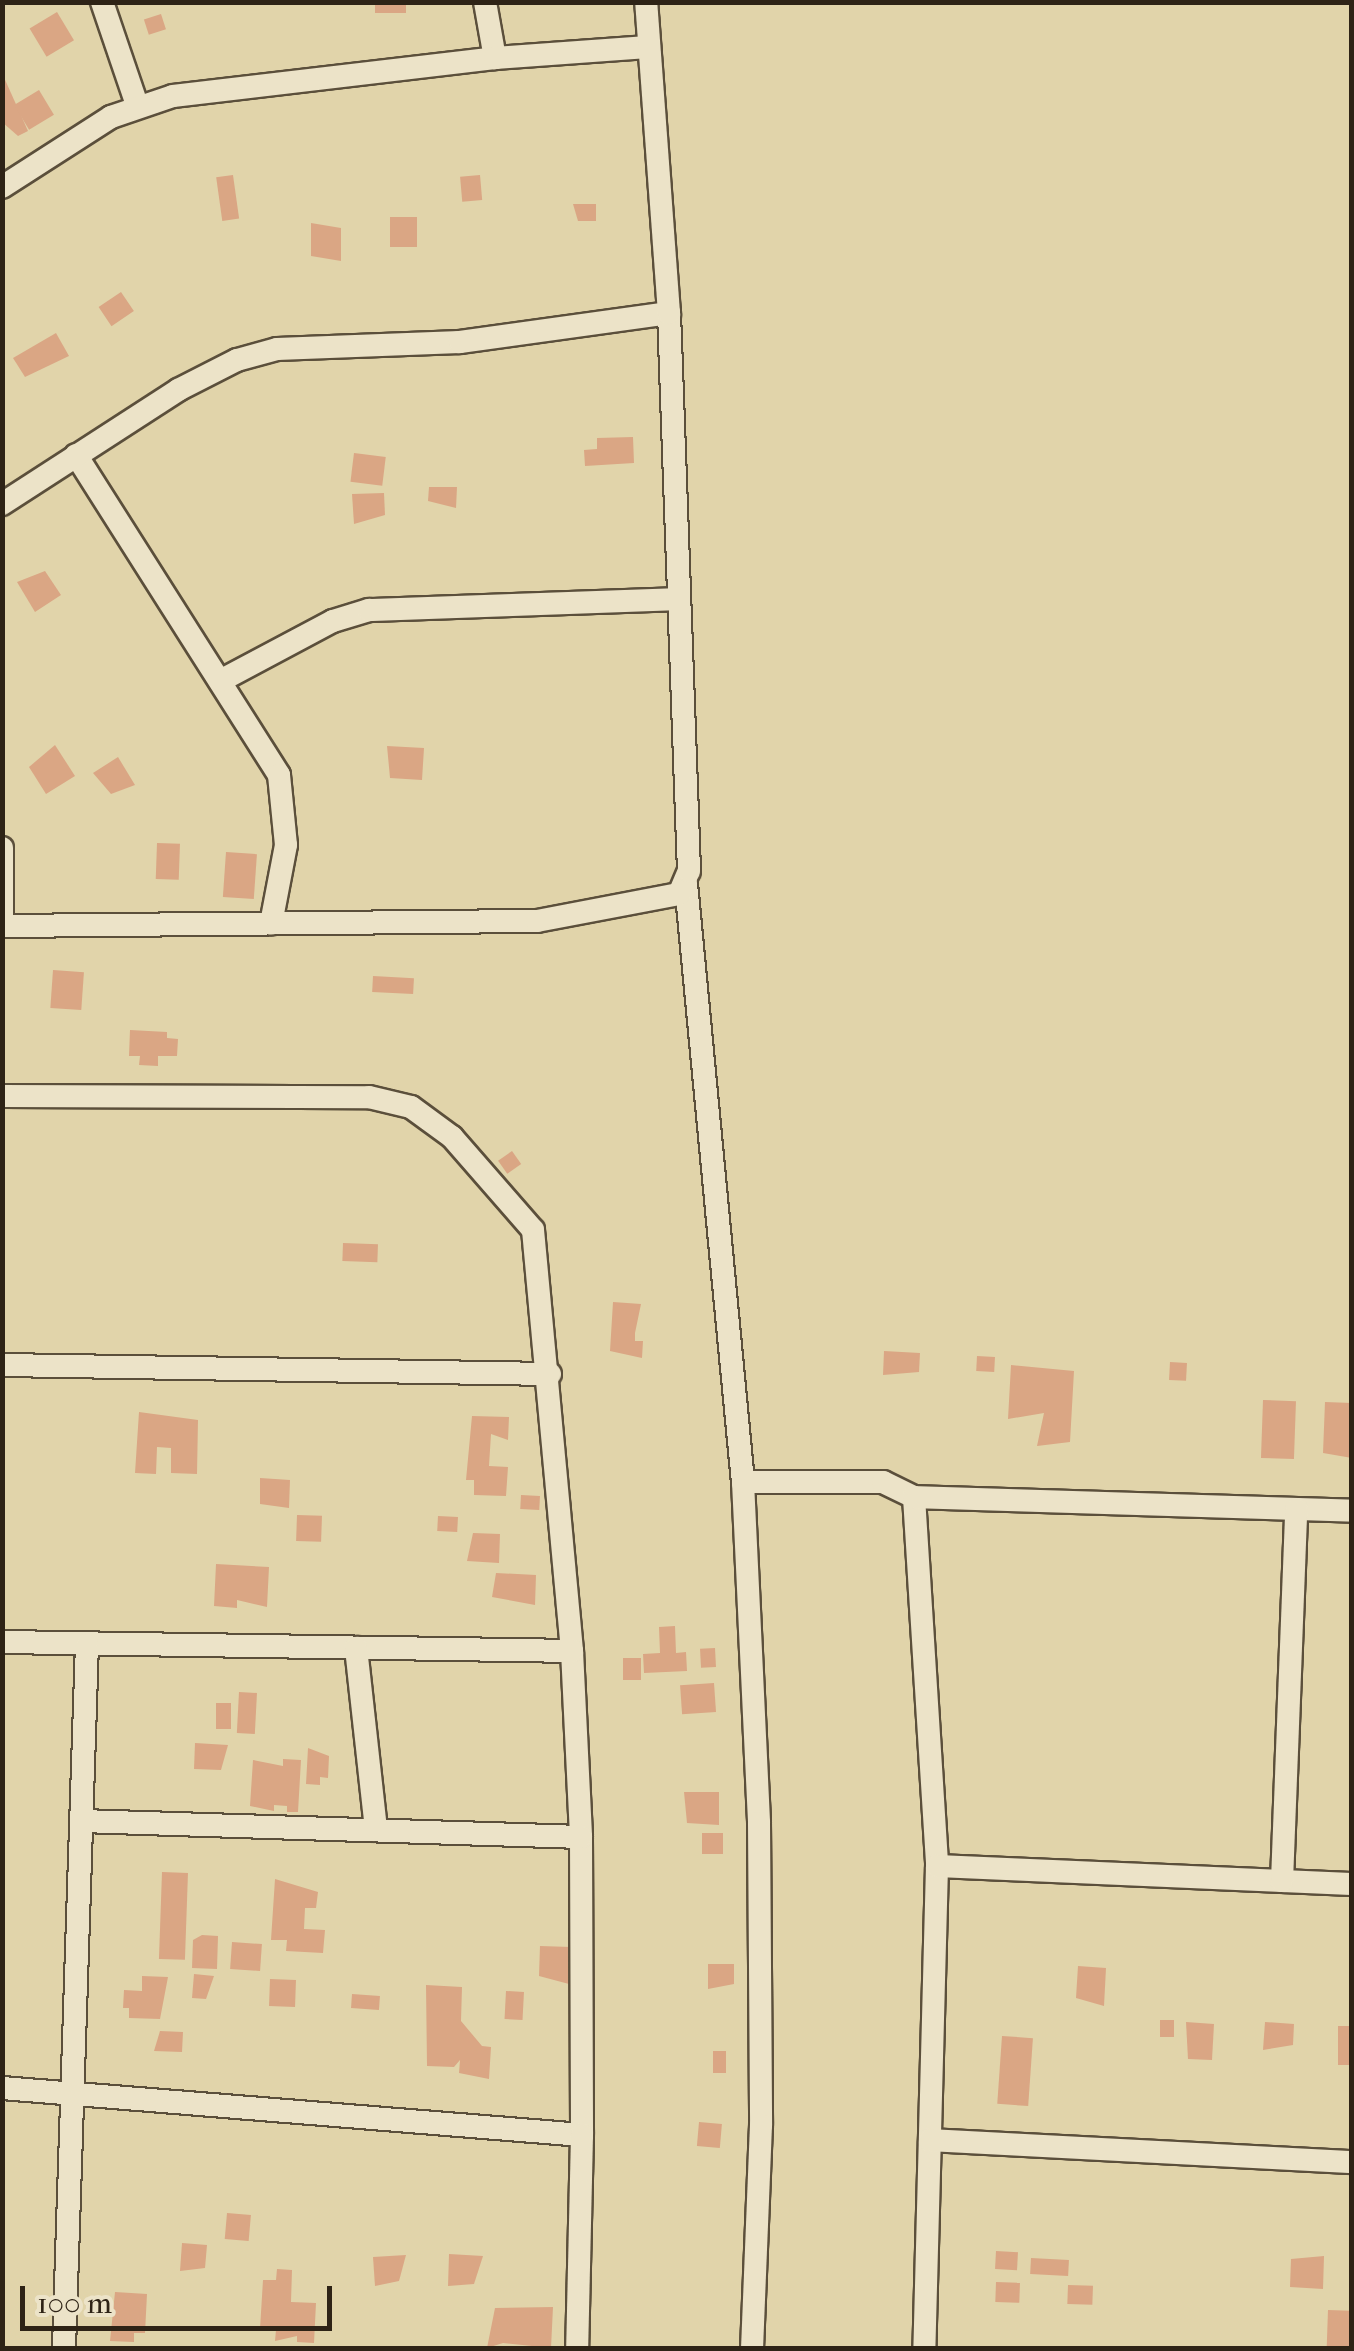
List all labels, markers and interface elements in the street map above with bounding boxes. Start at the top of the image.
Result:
scale bar [25,2266,338,2328]
text: 100 m [37,2286,112,2321]

